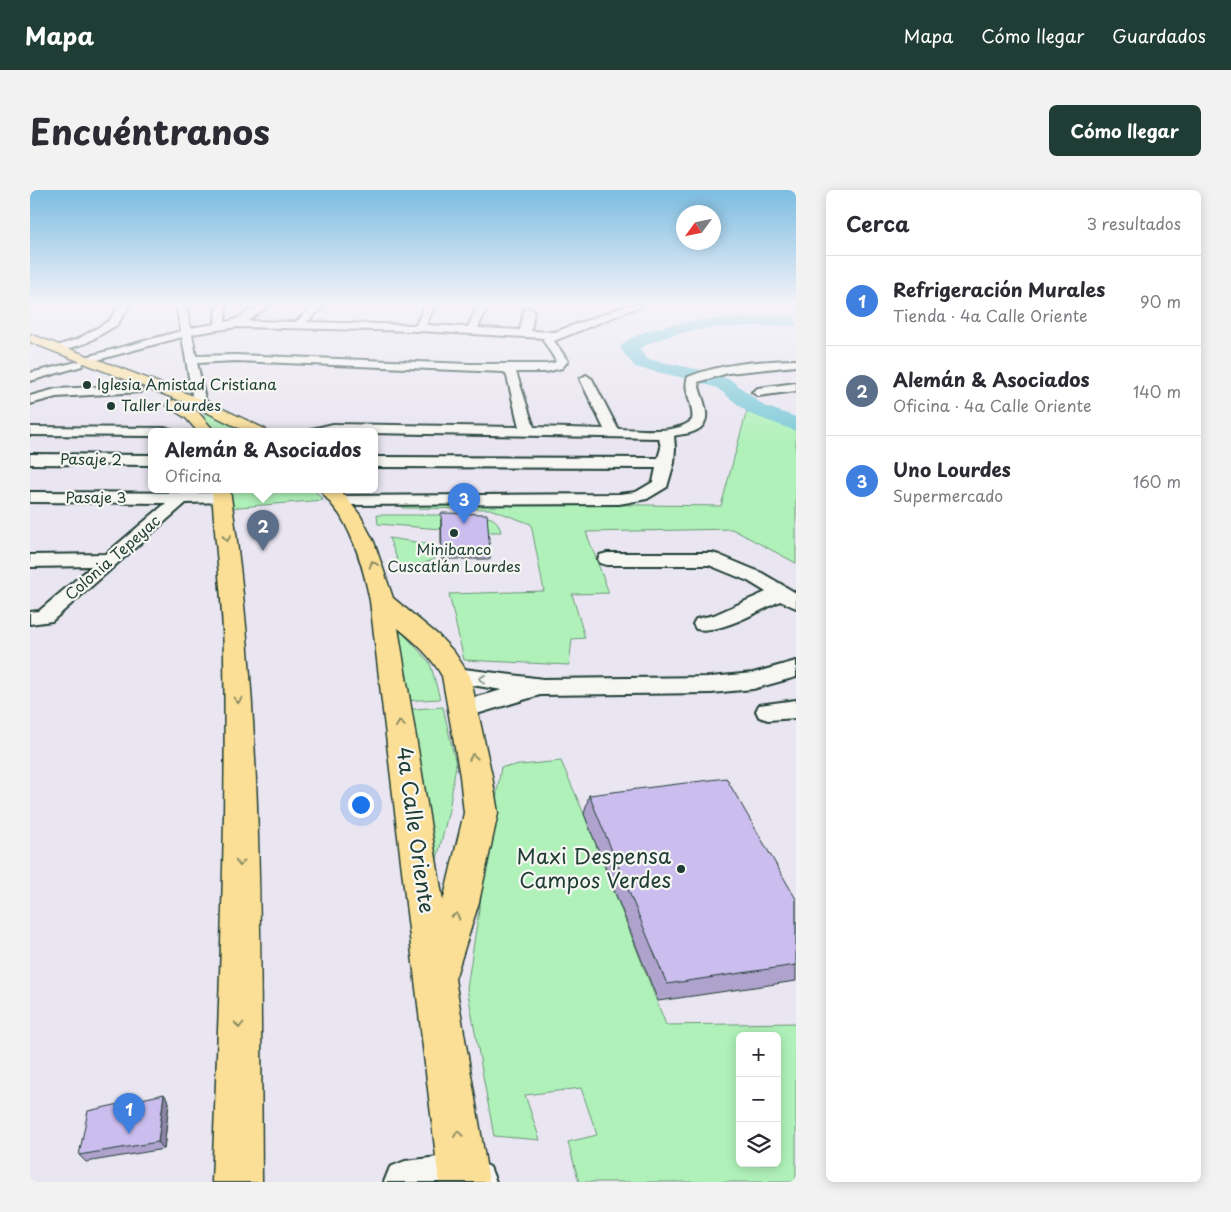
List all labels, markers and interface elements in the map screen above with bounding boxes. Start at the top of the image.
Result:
text: Mapa [25,17,94,53]
text: Mapa [904,22,953,49]
text: Cómo llegar [981,22,1084,49]
text: Guardados [1112,22,1206,49]
text: Encuéntranos [30,104,270,157]
button: Cómo llegar [1049,105,1201,156]
north arrow [676,205,721,250]
text: Cerca [846,207,910,239]
text: 3 resultados [1086,211,1181,235]
text: Refrigeración Murales [893,275,1105,303]
text: 1 [858,289,866,313]
text: 90 m [1140,289,1181,313]
text: Tienda · 4a Calle Oriente [893,303,1088,327]
text: Alemán & Asociados [893,365,1090,393]
place label: Iglesia Amistad Cristiana [97,372,277,395]
marker: Iglesia Amistad Cristiana [81,379,93,391]
text: 2 [856,379,868,403]
text: 140 m [1133,379,1181,403]
place label: Taller Lourdes [121,393,221,416]
text: Oficina · 4a Calle Oriente [893,393,1092,417]
marker: Taller Lourdes [105,400,117,412]
popup [148,428,378,493]
text: Alemán & Asociados [165,435,361,463]
street label: Pasaje 2 [60,446,122,471]
text: Uno Lourdes [893,455,1011,483]
text: Oficina [165,463,221,487]
text: 3 [857,469,867,493]
text: 160 m [1133,469,1181,493]
pin: 3 [448,483,480,524]
text: Supermercado [893,483,1003,507]
street label: Pasaje 3 [66,485,126,508]
street label: Colonia Tepeyac [59,509,165,605]
pin: 2 [247,510,279,551]
marker: Minibanco Cuscatlán Lourdes [448,527,460,539]
one-way arrow [221,534,232,542]
place label: Minibanco Cuscatlán Lourdes [387,537,521,577]
one-way arrow [369,560,379,568]
one-way arrow [478,674,486,685]
one-way arrow [233,696,243,704]
one-way arrow [395,719,406,727]
street label: 4a Calle Oriente [389,745,444,915]
one-way arrow [468,753,478,762]
your location [348,792,374,818]
place label: Maxi Despensa Campos Verdes [517,839,671,895]
one-way arrow [235,859,245,867]
marker: Maxi Despensa Campos Verdes [675,863,687,875]
one-way arrow [451,913,461,921]
one-way arrow [234,1022,244,1029]
map controls [736,1032,781,1167]
button: + [736,1032,781,1077]
button: − [736,1077,781,1122]
pin: 1 [113,1093,145,1134]
button: layers [736,1122,781,1167]
one-way arrow [453,1129,464,1137]

